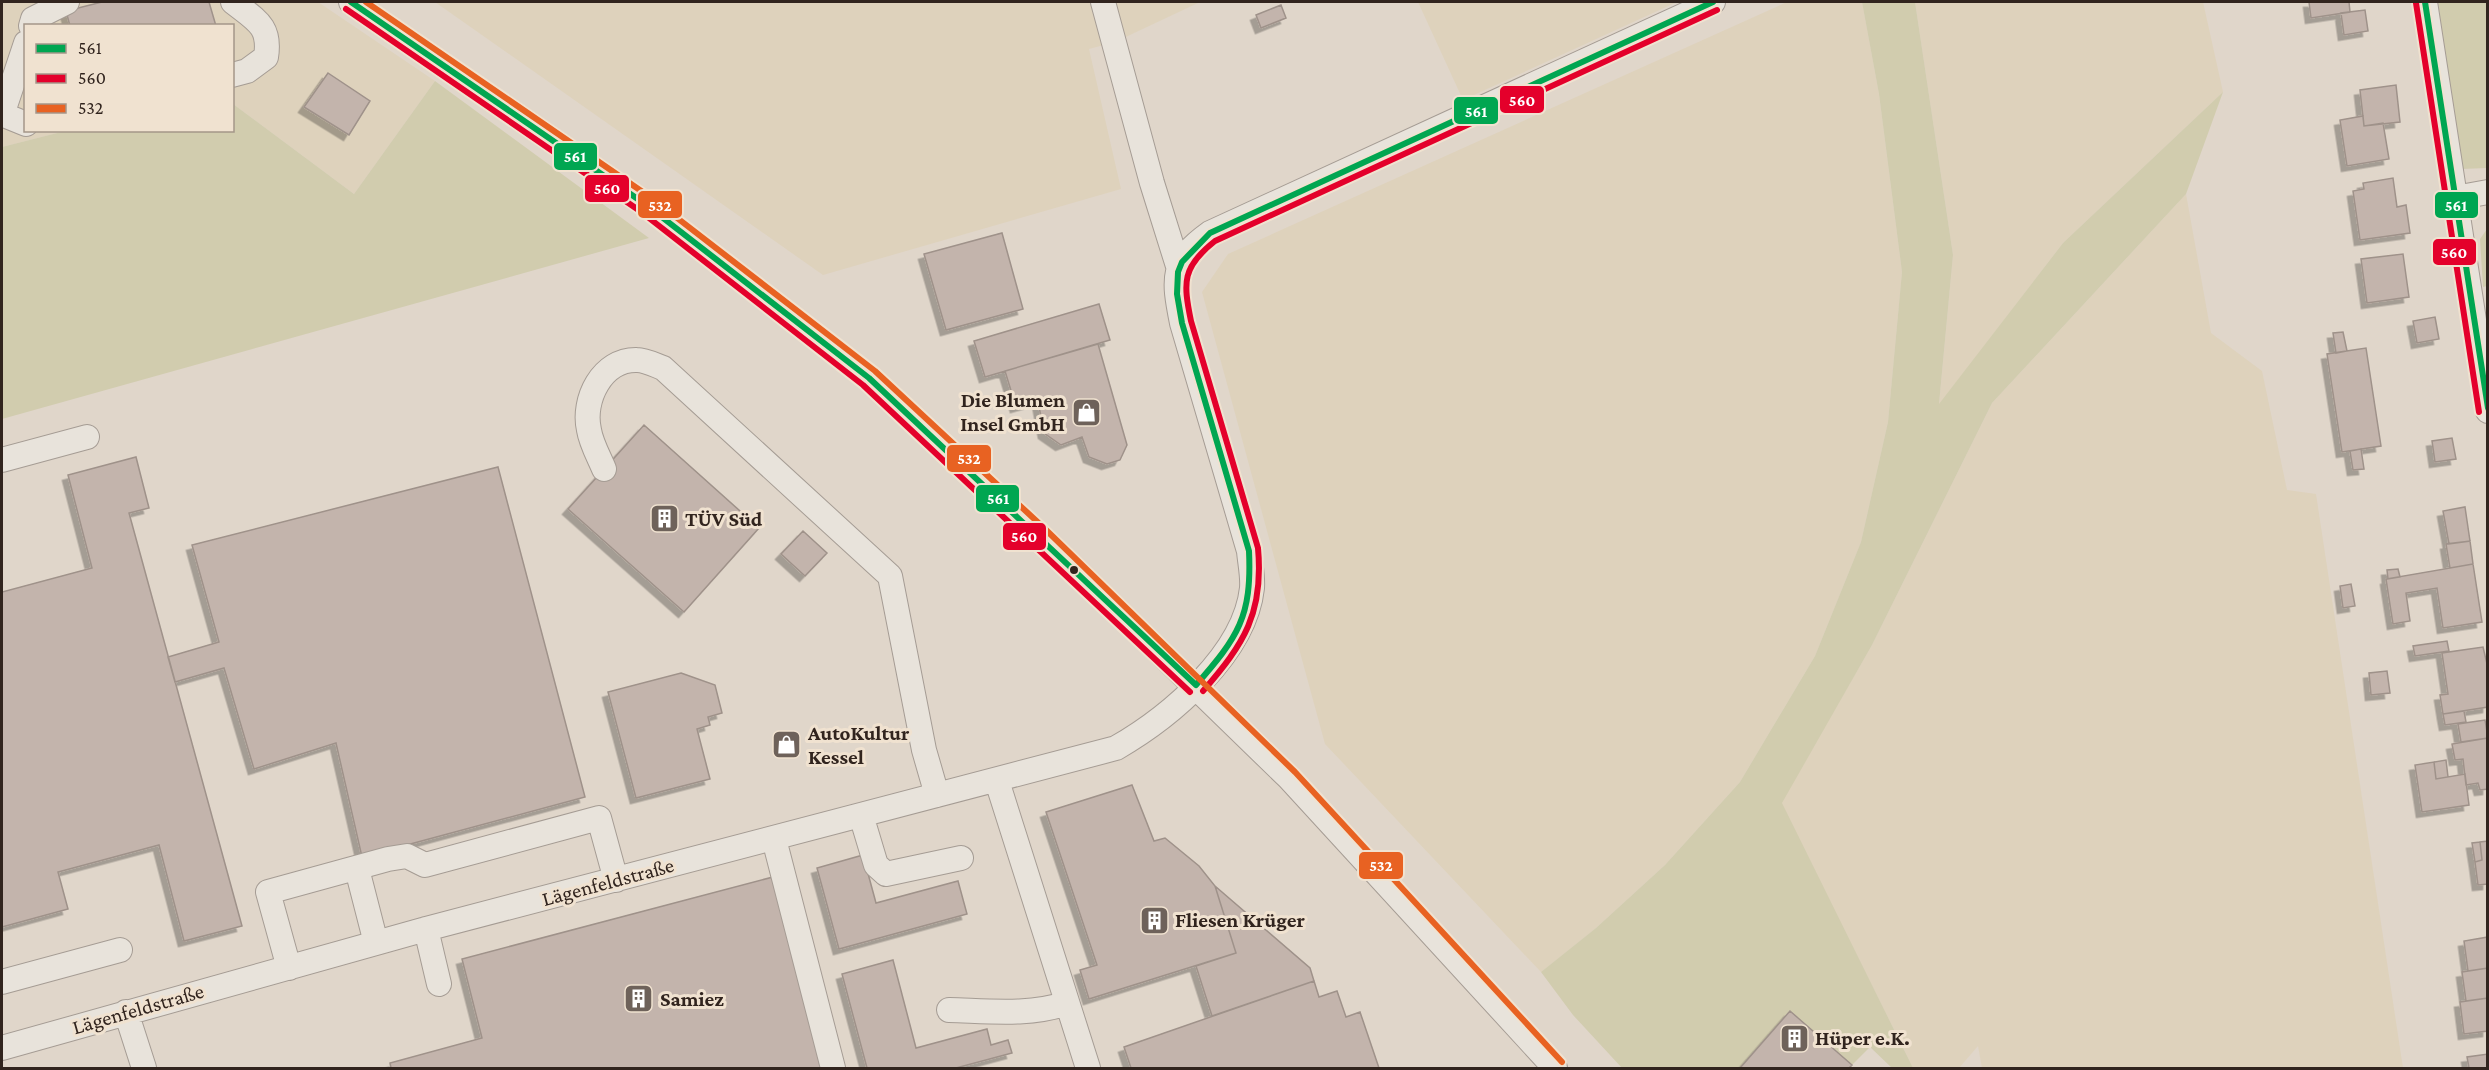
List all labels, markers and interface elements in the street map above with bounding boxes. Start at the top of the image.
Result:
legend [24,24,234,132]
text: 561 [78,38,102,58]
text: 560 [78,68,106,88]
line badge: 560 [1499,85,1545,114]
text: 560 [1509,92,1535,109]
line badge: 561 [1453,96,1499,125]
text: 532 [78,98,103,118]
text: 561 [1465,103,1487,120]
line badge: 561 [553,142,598,171]
text: 561 [564,148,586,165]
line badge: 560 [584,174,630,203]
text: 560 [594,180,620,197]
line badge: 532 [637,190,683,219]
line badge: 561 [2434,191,2479,219]
text: 532 [648,197,672,214]
text: 561 [2445,197,2467,214]
line badge: 560 [2432,238,2477,266]
text: 560 [2441,244,2467,261]
place label: Die Blumen Insel GmbH [960,388,1065,436]
shop icon: Die Blumen Insel GmbH [1070,396,1102,428]
line badge: 532 [946,444,992,473]
text: 532 [957,450,981,467]
line badge: 561 [975,484,1020,513]
text: 561 [987,490,1009,507]
building icon: TÜV Süd [648,503,680,535]
place label: TÜV Süd [685,507,763,531]
line badge: 560 [1002,522,1047,551]
text: 560 [1011,528,1037,545]
unlabelled marker [1068,564,1080,576]
place label: AutoKultur Kessel [807,721,910,769]
shop icon: AutoKultur Kessel [771,729,803,761]
line badge: 532 [1358,851,1404,880]
street label: Lägenfeldstraße [539,853,677,911]
text: 532 [1369,857,1393,874]
building icon: Fliesen Krüger [1138,904,1170,936]
place label: Fliesen Krüger [1175,908,1305,932]
street label: Lägenfeldstraße [70,979,206,1039]
building icon: Samiez [623,983,655,1015]
place label: Samiez [660,987,724,1011]
building icon: Hüper e.K. [1778,1022,1810,1054]
place label: Hüper e.K. [1815,1026,1910,1050]

